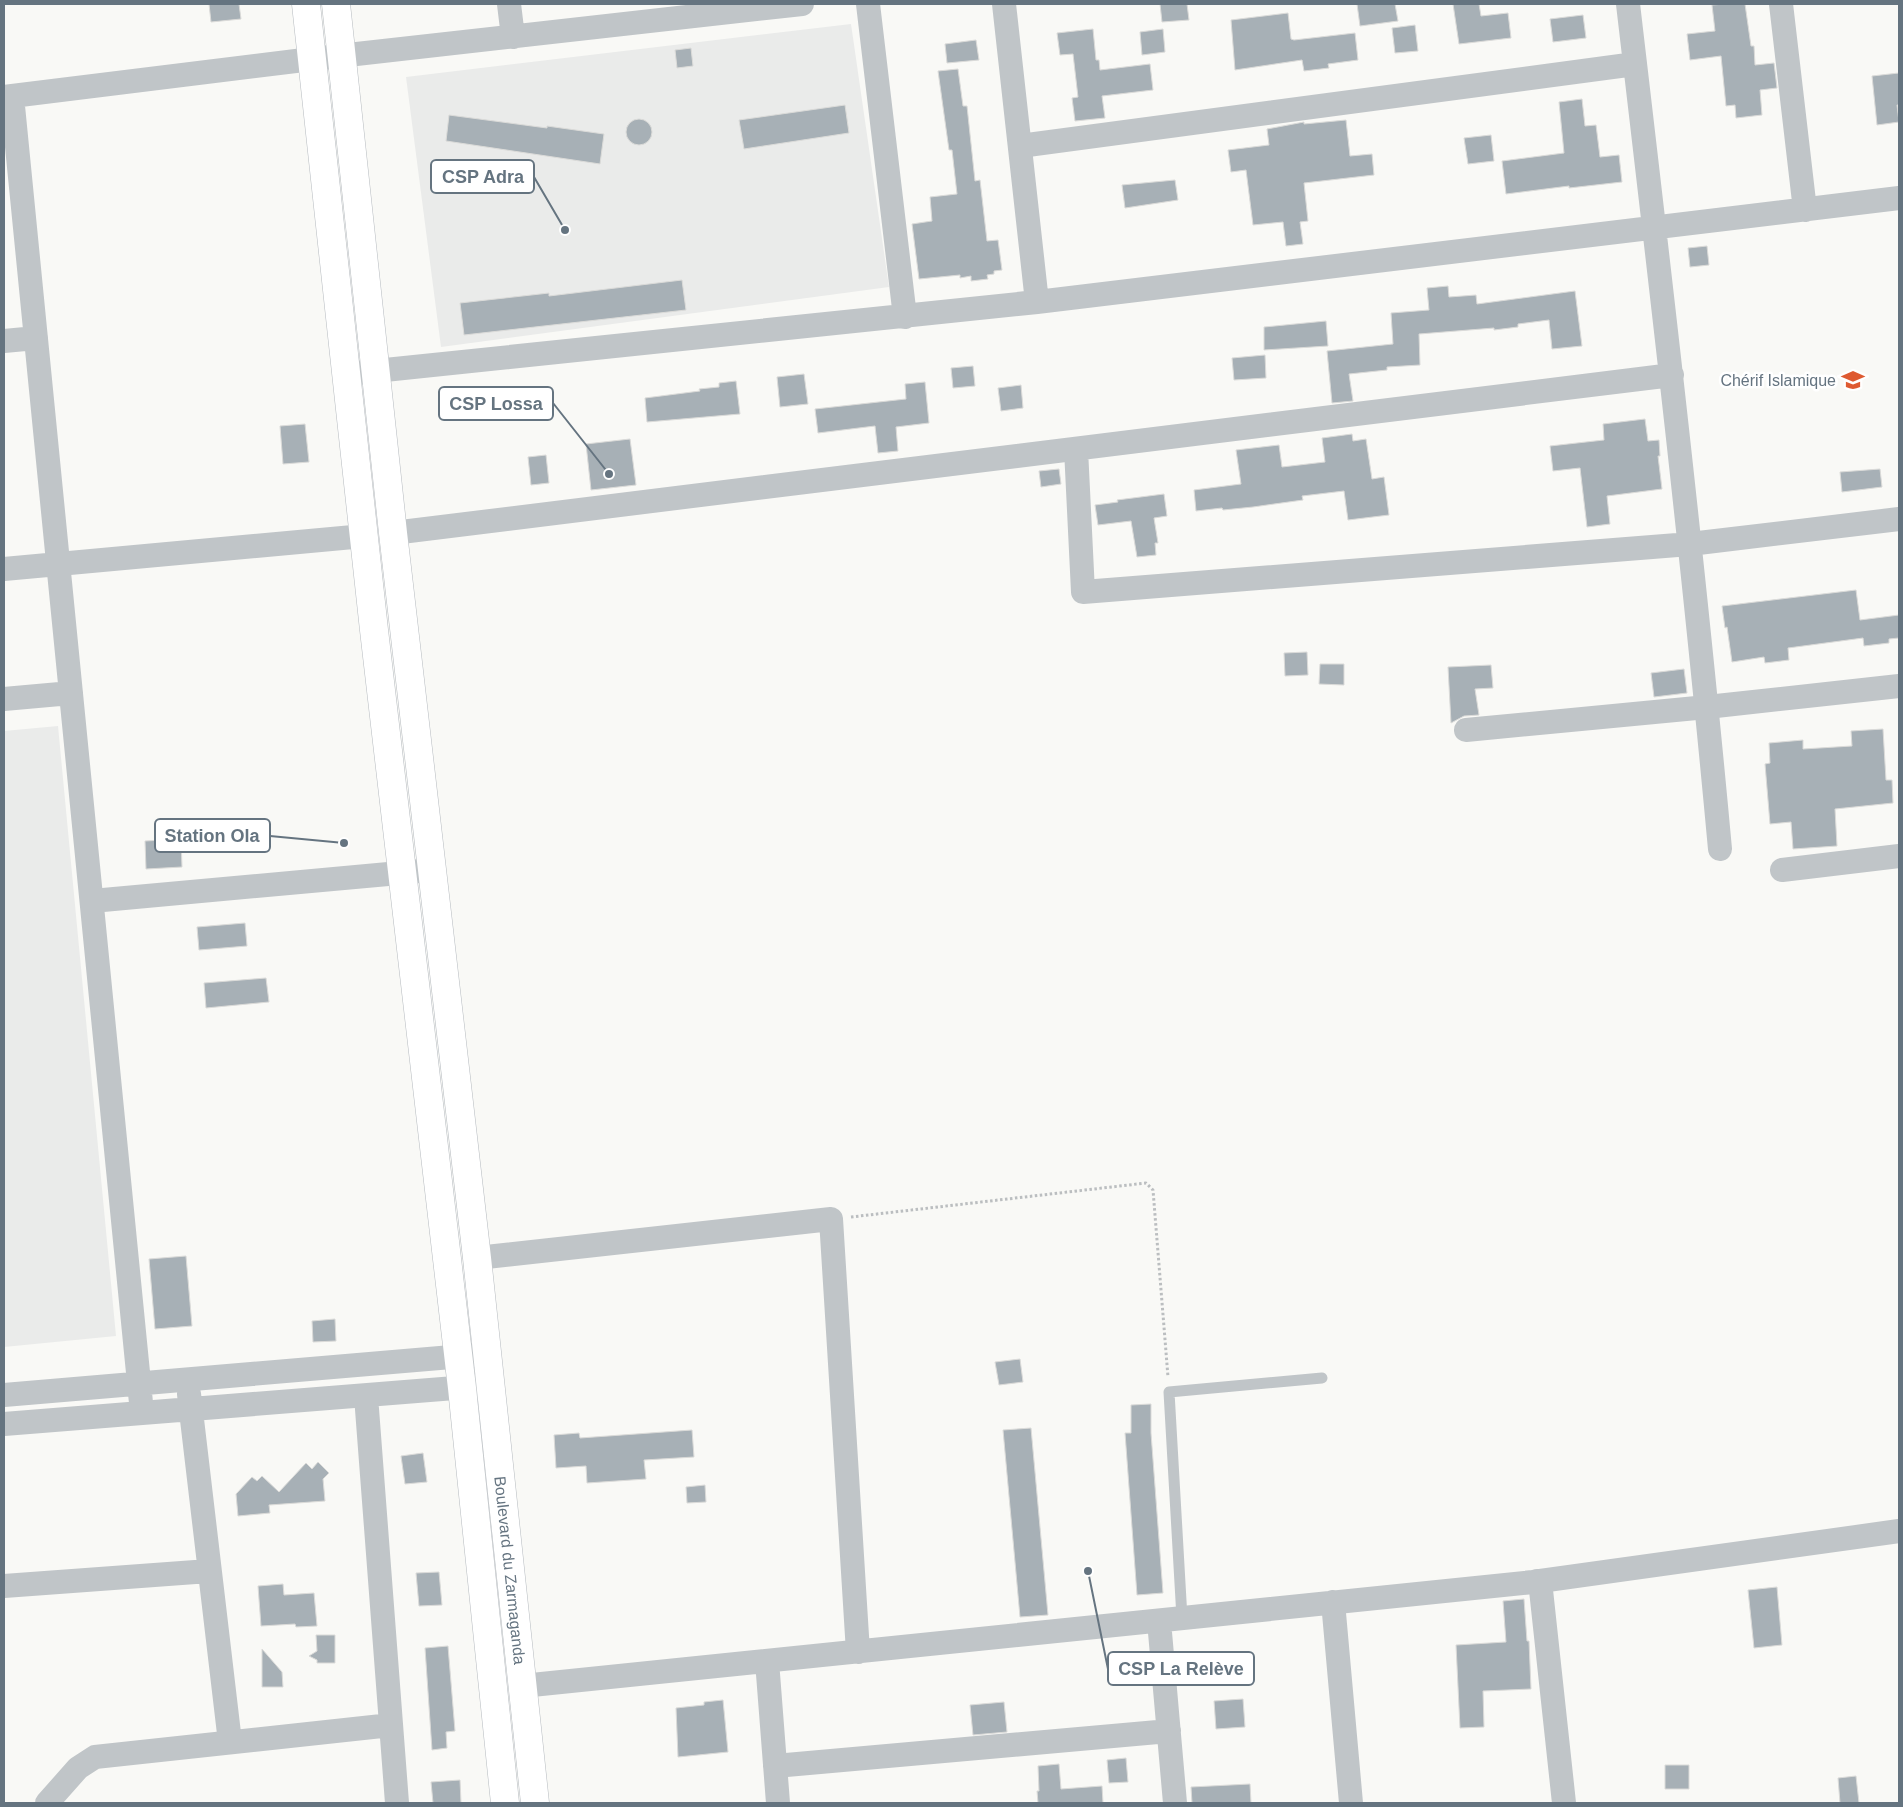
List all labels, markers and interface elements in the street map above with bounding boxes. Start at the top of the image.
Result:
callout: CSP Adra [431,160,534,193]
text: CSP Adra [442,167,525,187]
school or university icon: Chérif Islamique [1840,367,1866,393]
place label: Chérif Islamique [1720,372,1836,389]
callout: CSP Lossa [439,387,553,420]
text: CSP Lossa [449,394,544,414]
callout: Station Ola [155,819,270,852]
text: Station Ola [164,826,260,846]
street label: Boulevard du Zarmaganda [492,1475,529,1666]
callout: CSP La Relève [1108,1652,1254,1685]
text: CSP La Relève [1118,1659,1244,1679]

